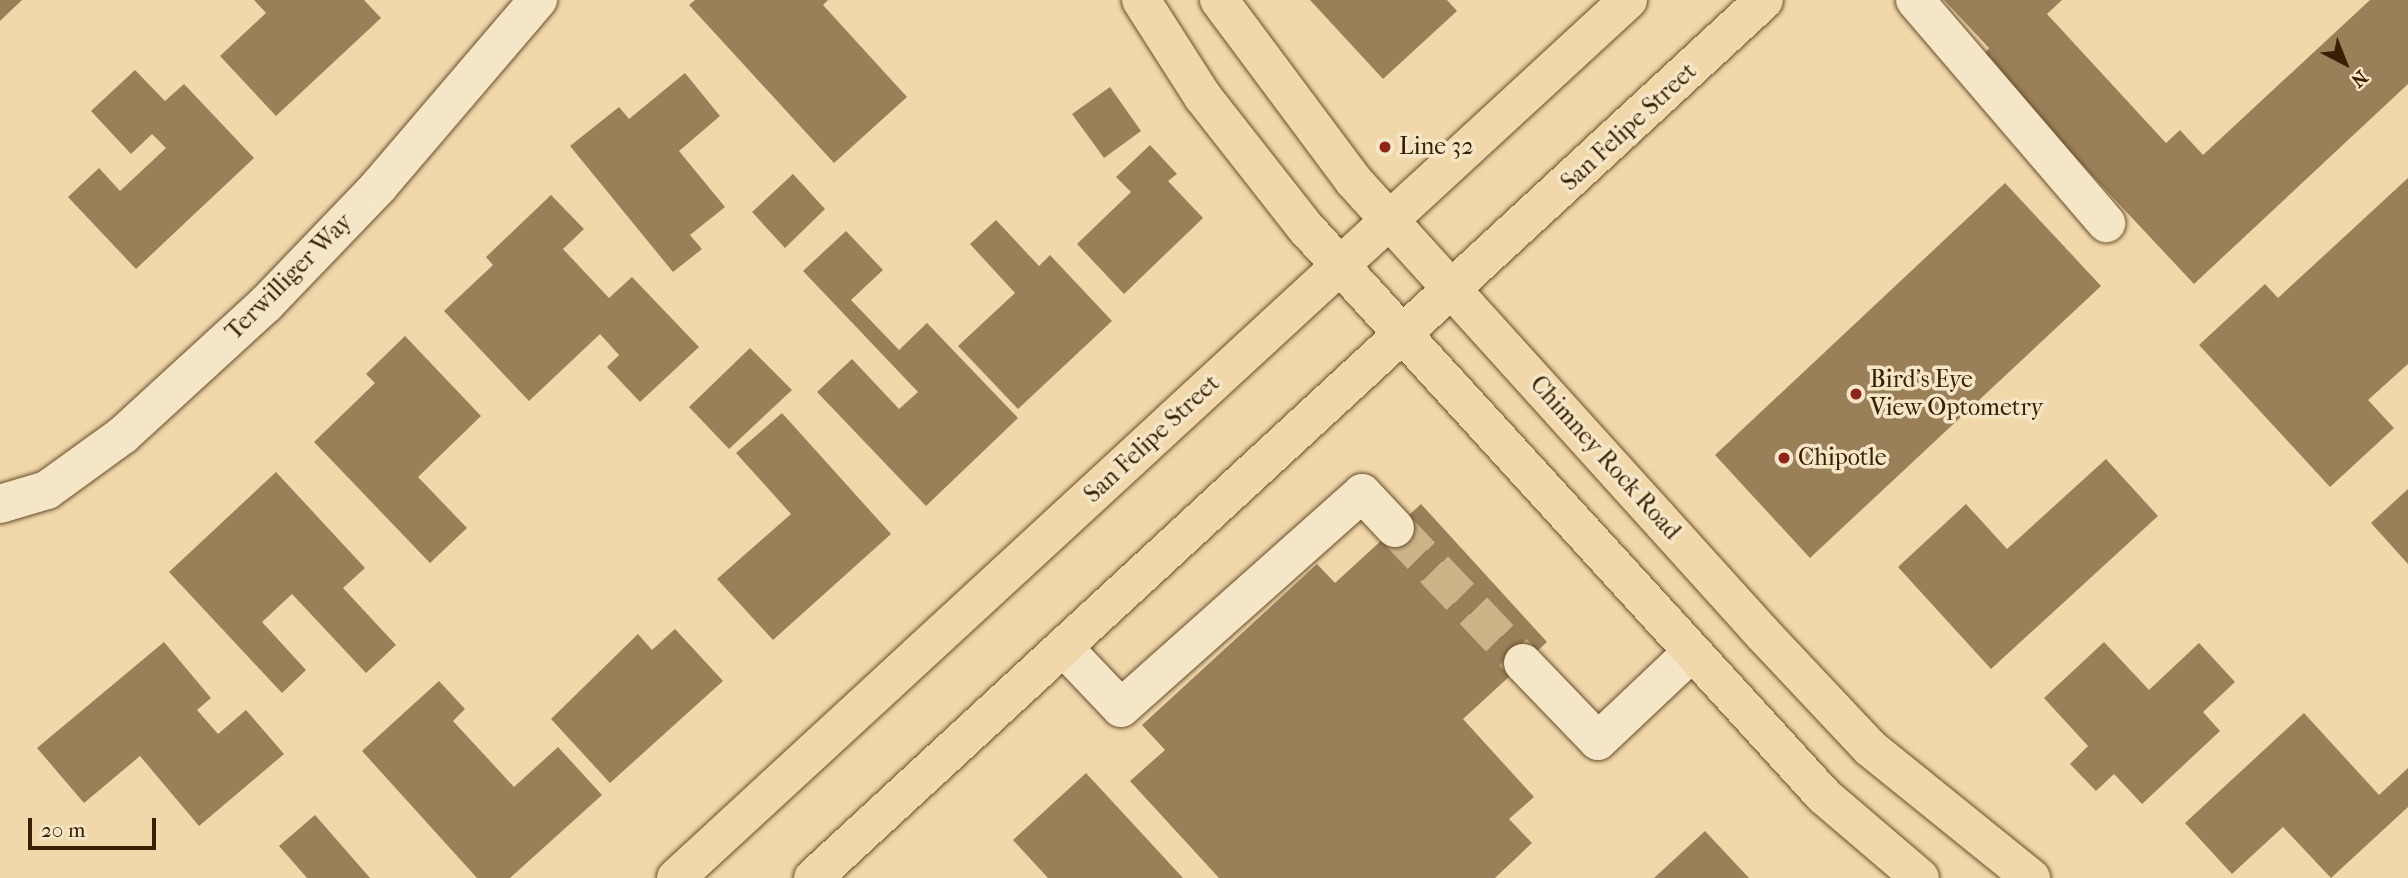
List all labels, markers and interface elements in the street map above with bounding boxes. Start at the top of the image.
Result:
north arrow [2310,28,2380,98]
street label: San Felipe Street [1555,57,1703,197]
text: N [2346,66,2372,92]
place label: Line 32 [1399,133,1474,161]
marker: Line 32 [1377,139,1393,155]
street label: Terwilliger Way [220,208,358,346]
place label: Bird's Eye View Optometry [1870,366,2043,422]
street label: San Felipe Street [1078,369,1226,509]
street label: Chimney Rock Road [1524,370,1686,546]
marker: Bird's Eye View Optometry [1848,386,1864,402]
place label: Chipotle [1798,444,1887,472]
marker: Chipotle [1776,450,1792,466]
scale bar [32,804,159,848]
text: 20 m [41,818,85,842]

